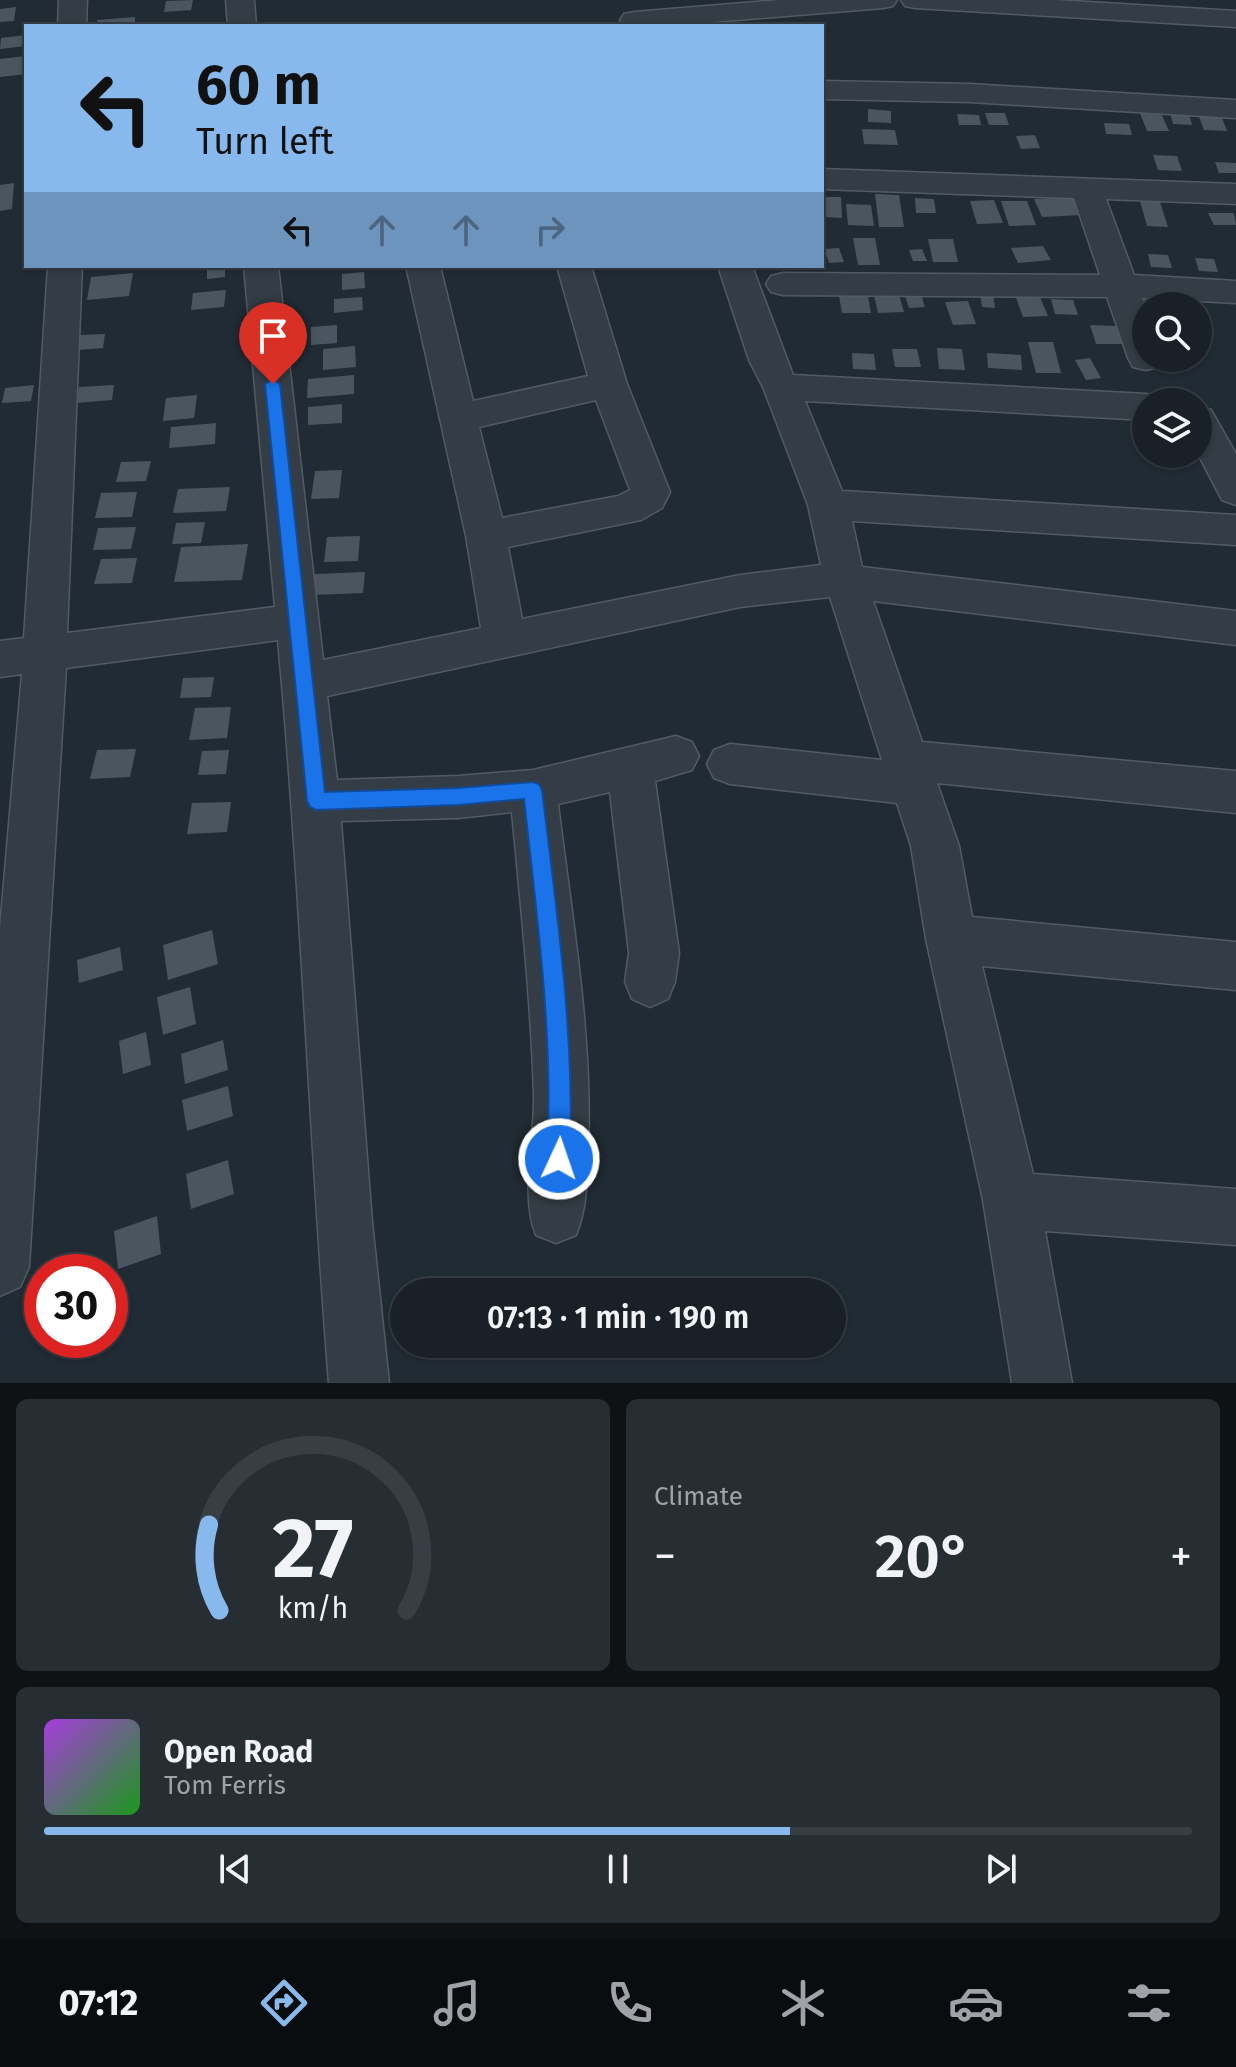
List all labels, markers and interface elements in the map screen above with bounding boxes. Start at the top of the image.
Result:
text: 60 m [196,52,321,119]
icon: left [64,56,168,160]
text: Turn left [196,120,334,164]
icon: left [276,208,320,252]
icon: ahead [360,208,404,252]
icon: ahead [444,208,488,252]
icon: right [528,208,572,252]
map controls [1132,292,1212,468]
button: search [1132,292,1212,372]
pin [239,302,307,384]
icon: arrive [251,314,295,358]
button: layers [1132,388,1212,468]
position arrow [517,1117,601,1201]
speed limit sign: 30 [24,1254,128,1358]
text: 07:13 · 1 min · 190 m [487,1300,749,1336]
text: Climate [654,1481,743,1512]
text: 27 [272,1499,354,1599]
text: 20° [875,1521,971,1593]
text: − [654,1530,676,1583]
text: + [1170,1530,1192,1583]
text: km/h [278,1591,348,1626]
text: Open Road [164,1734,313,1770]
text: Tom Ferris [164,1770,286,1801]
icon: previous [213,1847,257,1891]
icon: pause [596,1847,640,1891]
icon: next [979,1847,1023,1891]
icon: directions [256,1975,312,2031]
icon: music [429,1975,485,2031]
icon: phone [602,1975,658,2031]
icon: climate [775,1975,831,2031]
icon: car [948,1975,1004,2031]
icon: filters [1121,1975,1177,2031]
text: 07:12 [59,1981,138,2025]

